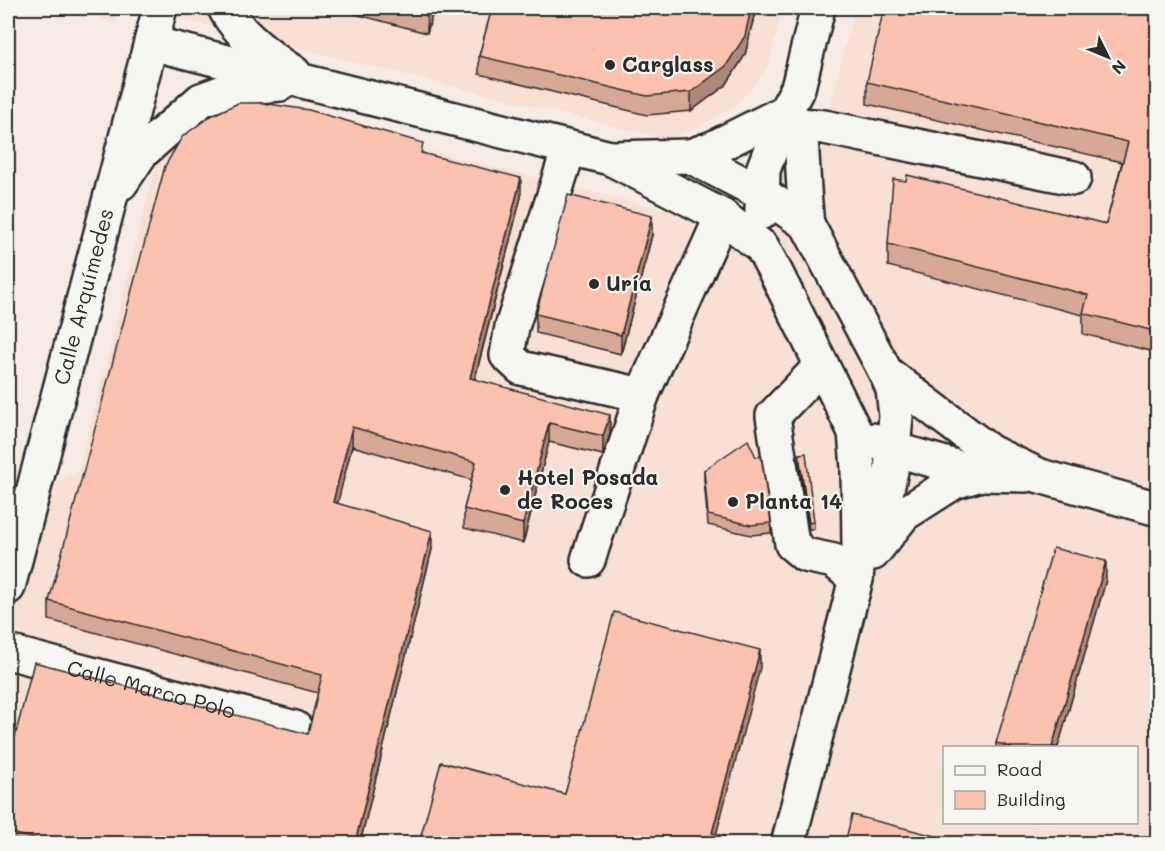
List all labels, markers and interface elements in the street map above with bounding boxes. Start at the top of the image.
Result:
north arrow [1078,27,1138,87]
place label: Carglass [622,50,714,77]
text: N [1108,56,1131,79]
marker: Carglass [603,58,617,72]
street label: Calle Arquímedes [47,205,119,388]
place label: Uría [606,269,652,296]
marker: Uría [587,277,601,291]
place label: Hotel Posada de Roces [517,463,659,514]
marker: Hotel Posada de Roces [498,483,512,497]
place label: Planta 14 [745,487,842,514]
marker: Planta 14 [726,495,740,509]
street label: Calle Marco Polo [64,653,239,724]
legend [943,746,1138,824]
text: Road [997,757,1042,781]
text: Building [997,787,1065,811]

